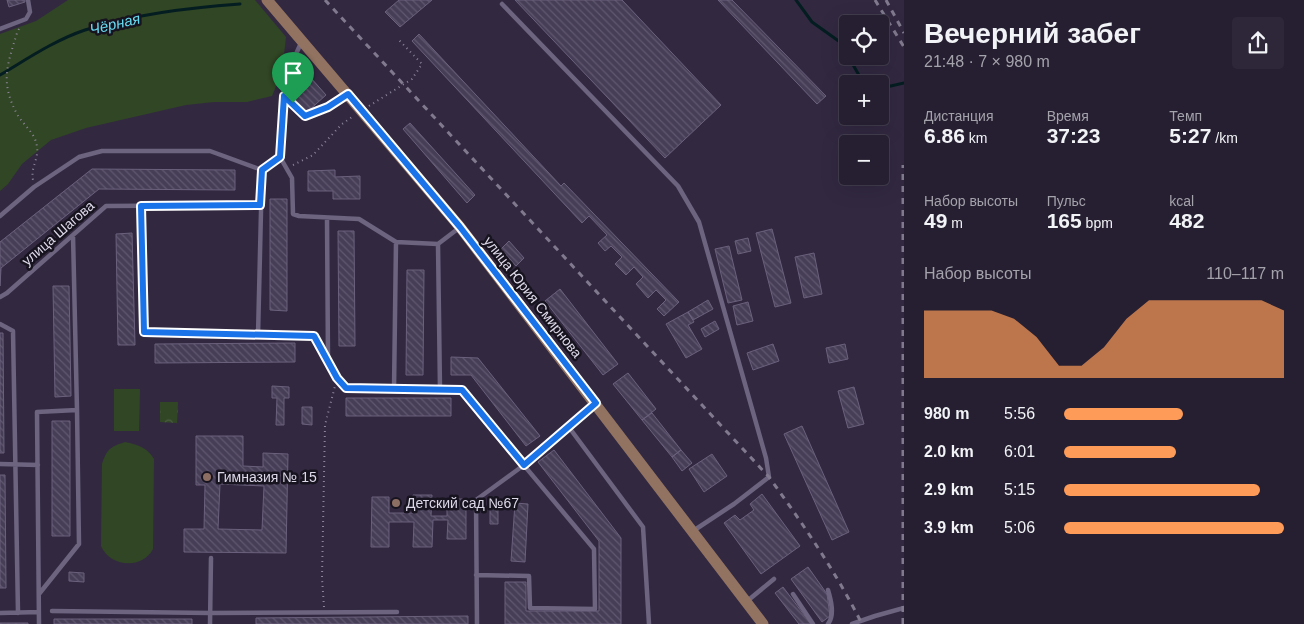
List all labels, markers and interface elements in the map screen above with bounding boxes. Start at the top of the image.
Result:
water label: Чёрная [88,9,142,38]
map controls [839,15,889,185]
button: locate [839,15,889,65]
button: share [1232,17,1284,69]
text: Вечерний забег [924,18,1141,49]
pin [272,52,314,103]
text: 21:48 · 7 × 980 m [924,53,1050,70]
icon: arrive [279,59,307,87]
button: + [839,75,889,125]
text: Дистанция [924,108,994,124]
text: Время [1047,108,1089,124]
text: Темп [1169,108,1202,124]
text: 6.86 [924,124,965,147]
text: 37:23 [1047,124,1100,147]
text: 5:27 [1169,124,1211,147]
text: km [965,130,987,146]
text: /km [1211,130,1238,146]
button: − [839,135,889,185]
text: Набор высоты [924,193,1018,209]
text: Пульс [1047,193,1086,209]
text: kcal [1169,193,1194,209]
street label: улица Шагова [19,197,98,269]
text: 49 [924,209,947,232]
text: 165 [1047,209,1082,232]
text: 482 [1169,209,1204,232]
text: m [947,215,963,231]
text: bpm [1082,215,1113,231]
street label: улица Юрия Смирнова [481,233,585,361]
text: Набор высоты [924,265,1031,282]
text: 110–117 m [1206,265,1284,282]
text: 980 m [924,405,969,422]
text: 5:56 [1004,405,1035,422]
text: 2.0 km [924,443,974,460]
text: 6:01 [1004,443,1035,460]
place label: Гимназия № 15 [217,469,317,485]
marker: Гимназия № 15 [201,471,213,483]
text: 2.9 km [924,481,974,498]
text: 5:15 [1004,481,1035,498]
place label: Детский сад №67 [406,495,519,511]
marker: Детский сад №67 [390,497,402,509]
text: 3.9 km [924,519,974,536]
text: 5:06 [1004,519,1035,536]

